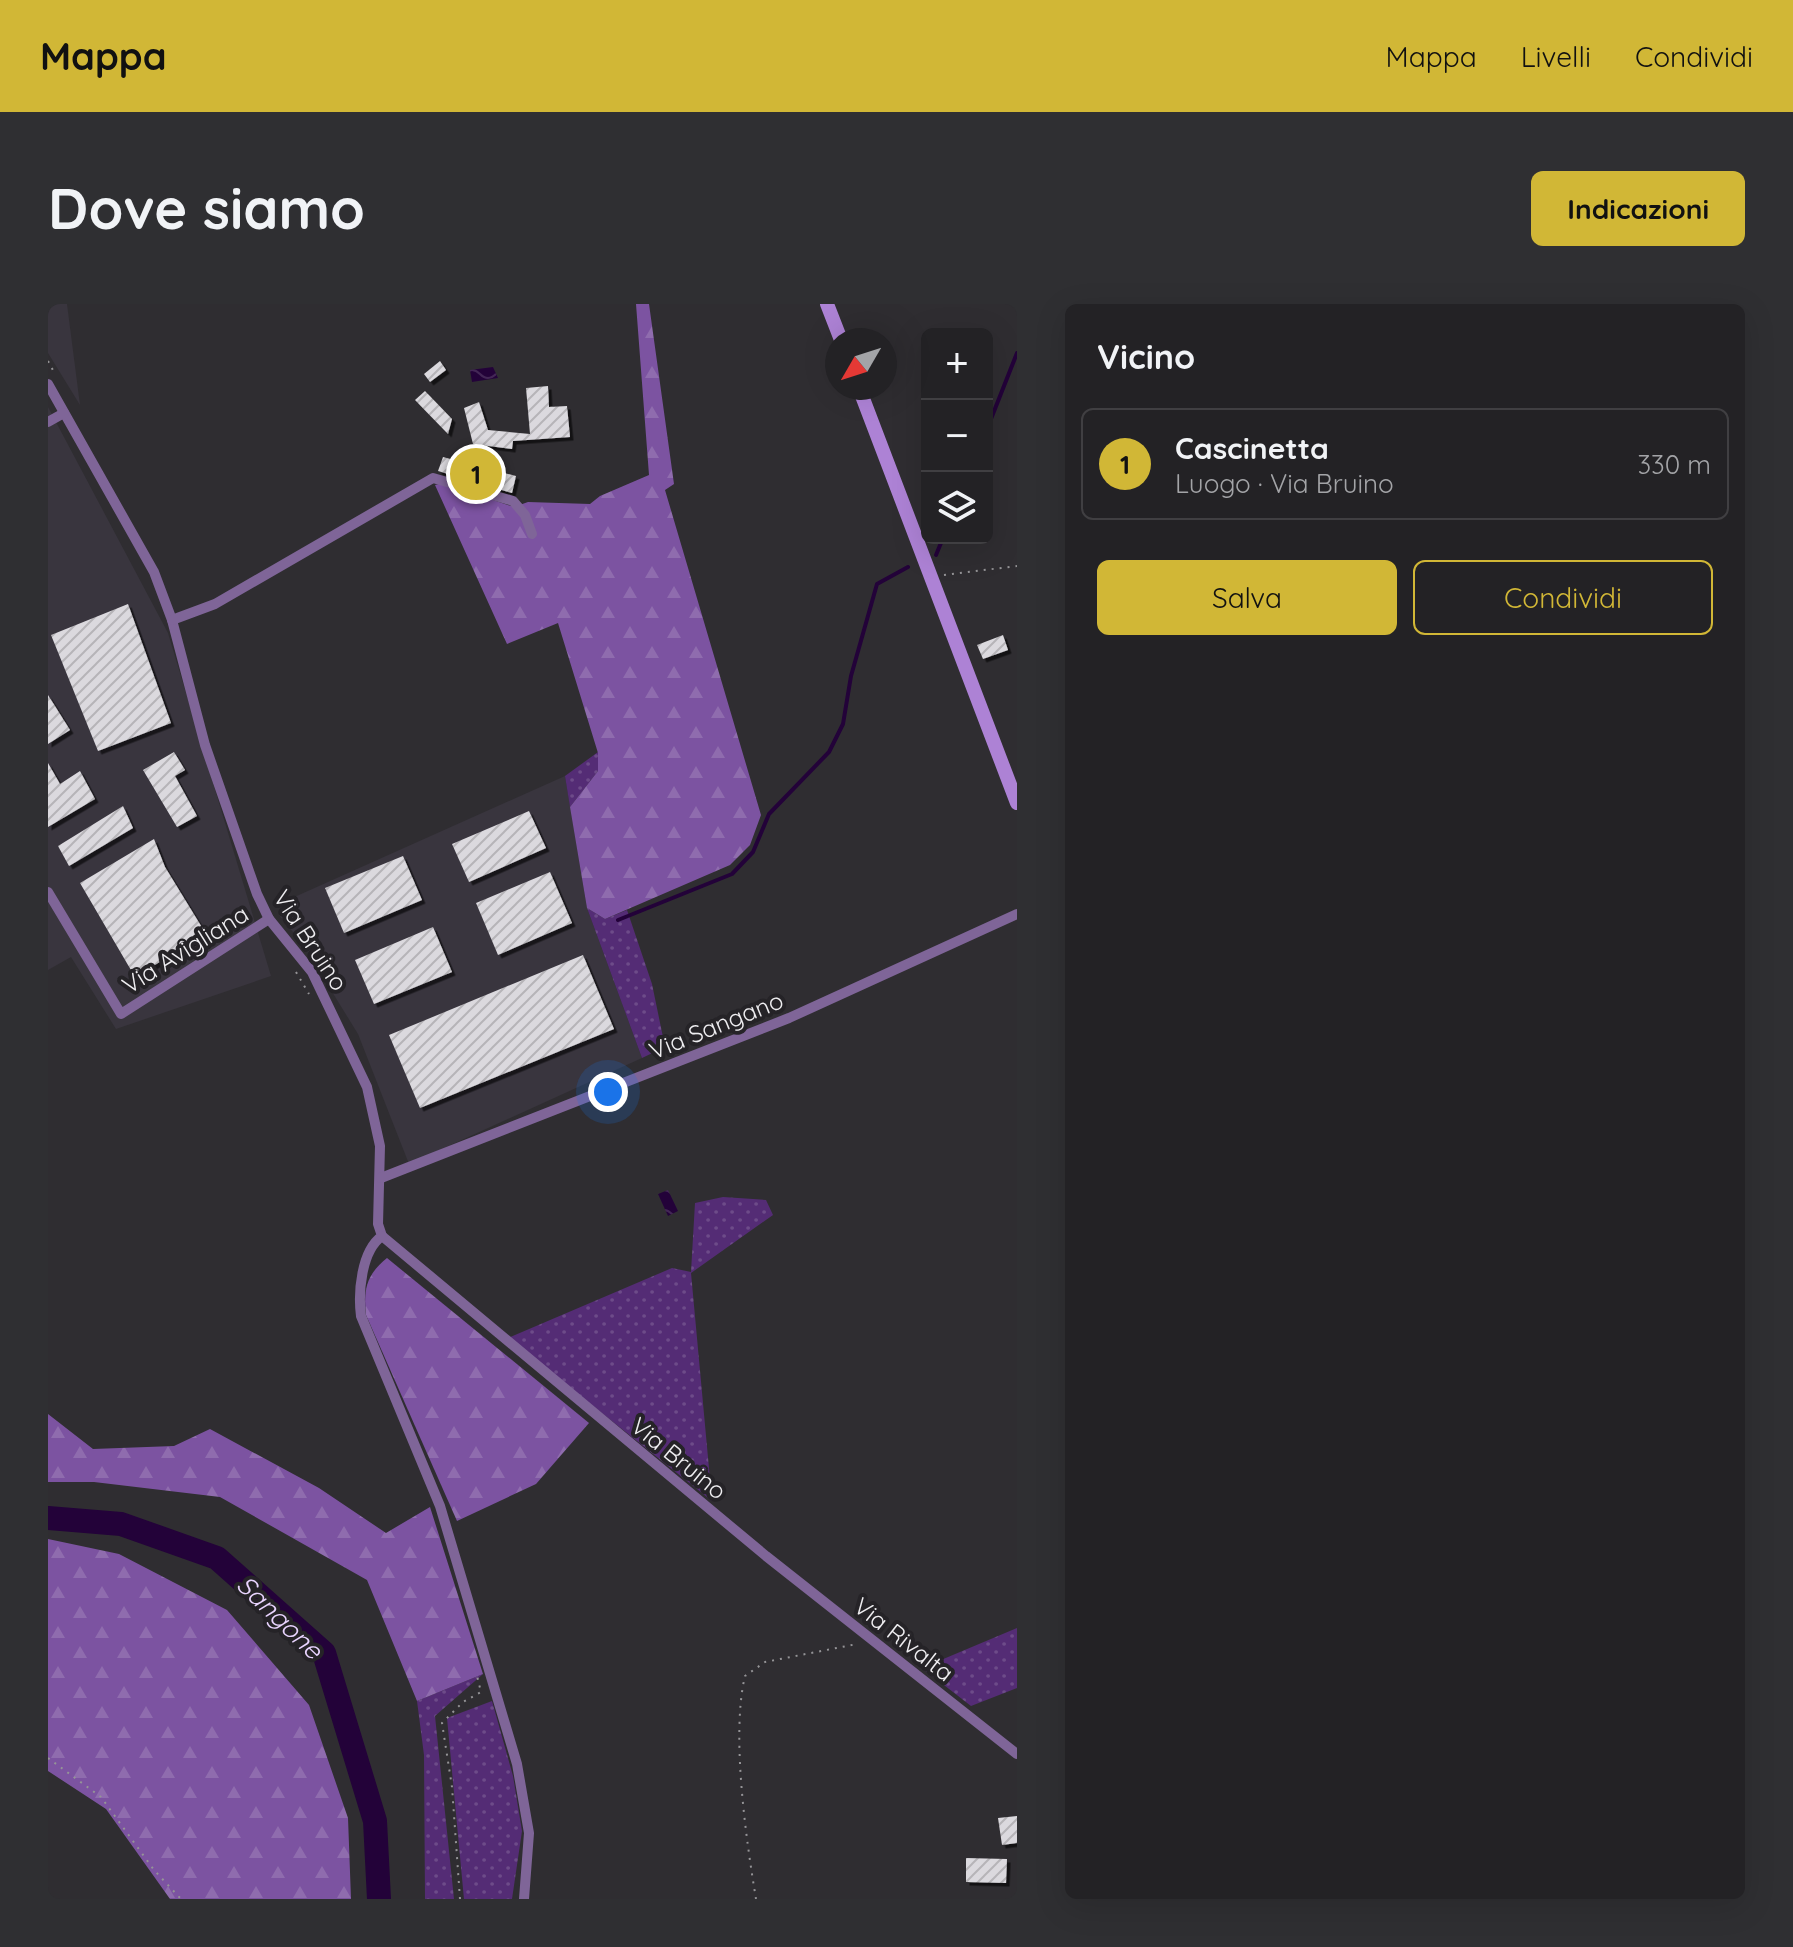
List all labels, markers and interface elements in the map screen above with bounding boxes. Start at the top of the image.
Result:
text: Mappa [40,32,167,80]
text: Mappa [1386,39,1477,74]
text: Livelli [1521,39,1591,74]
text: Condividi [1635,39,1753,74]
button: Indicazioni [1531,171,1745,246]
text: Dove siamo [48,173,365,243]
north arrow [825,328,897,400]
map controls [921,328,993,544]
button: + [921,328,993,400]
text: Vicino [1097,335,1195,378]
button: − [921,400,993,472]
text: Cascinetta [1175,429,1329,467]
pin: 1 [450,444,502,504]
text: 1 [1120,448,1130,481]
text: 330 m [1637,448,1711,481]
text: Luogo · Via Bruino [1175,467,1394,500]
button: layers [921,472,993,544]
button: Salva [1097,560,1397,635]
button: Condividi [1413,560,1713,635]
street label: Via Bruino [267,884,355,996]
street label: Via Avigliana [116,898,254,1000]
street label: Via Sangano [645,985,787,1065]
your location [588,1072,628,1112]
street label: Via Bruino [625,1410,733,1506]
water label: Sangone [230,1568,331,1667]
street label: Via Rivalta [848,1591,960,1687]

